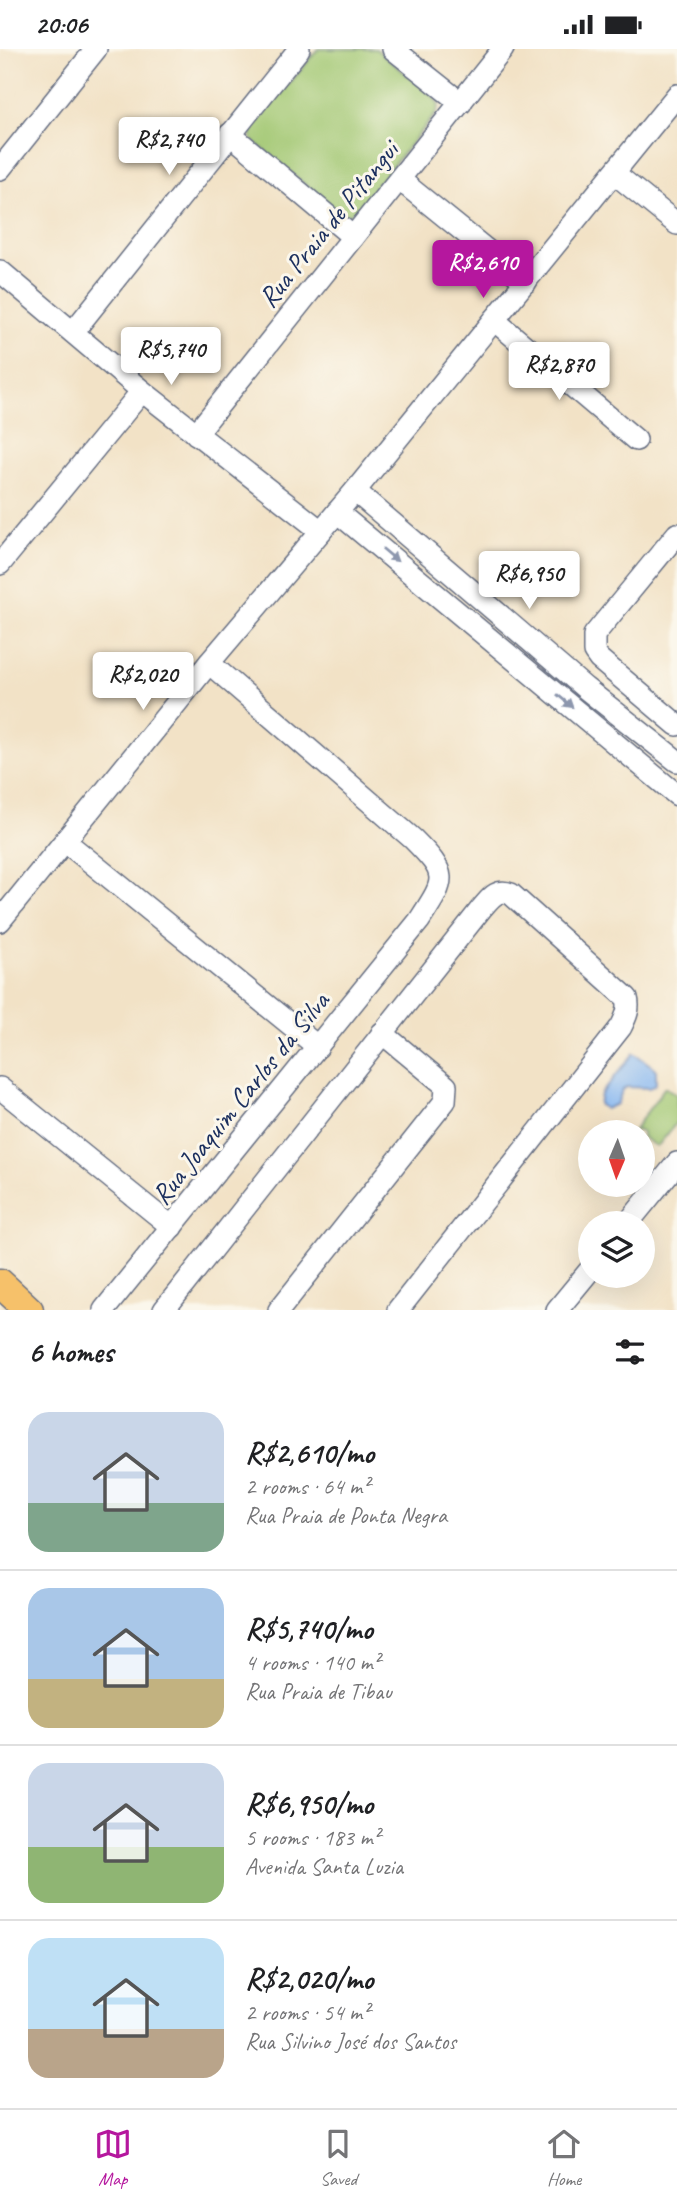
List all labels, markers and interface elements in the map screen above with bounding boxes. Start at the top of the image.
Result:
text: 20:06 [35,8,88,41]
pin: R$2,740 [104,117,234,177]
text: R$2,740 [135,125,203,154]
street label: Rua Praia de Pitangui [250,131,408,314]
pin: R$2,610 [418,240,548,300]
text: R$2,610 [448,248,518,277]
pin: R$5,740 [106,327,236,387]
text: R$5,740 [137,335,205,364]
pin: R$2,870 [494,343,624,402]
text: R$2,870 [525,350,593,379]
one-way arrow [381,547,399,562]
pin: R$6,950 [464,552,594,611]
text: R$6,950 [495,559,563,588]
pin: R$2,020 [78,653,208,712]
text: R$2,020 [109,660,177,689]
one-way arrow [556,693,573,708]
street label: Rua Joaquim Carlos da Silva [143,983,338,1211]
north arrow [578,1120,654,1197]
map controls [578,1120,655,1288]
button: layers [578,1211,655,1288]
text: 6 homes [28,1333,113,1371]
icon: filters [611,1333,649,1371]
text: R$2,610/mo [245,1434,374,1472]
icon: home [84,1440,168,1524]
text: 2 rooms · 64 m² [245,1472,369,1501]
text: Rua Praia de Ponta Negra [245,1501,447,1530]
text: R$5,740/mo [245,1610,373,1648]
icon: home [84,1616,168,1700]
text: 4 rooms · 140 m² [245,1648,380,1677]
text: Rua Praia de Tibau [245,1677,392,1706]
text: R$6,950/mo [245,1785,373,1823]
icon: home [84,1791,168,1875]
text: 5 rooms · 183 m² [245,1823,380,1852]
text: Avenida Santa Luzia [245,1852,403,1881]
text: R$2,020/mo [245,1960,373,1998]
icon: home [84,1966,168,2050]
text: 2 rooms · 54 m² [245,1998,369,2027]
text: Rua Silvino José dos Santos [245,2027,456,2056]
tab: Map [94,2125,132,2191]
tab: Saved [319,2125,357,2191]
tab: Home [545,2125,583,2191]

